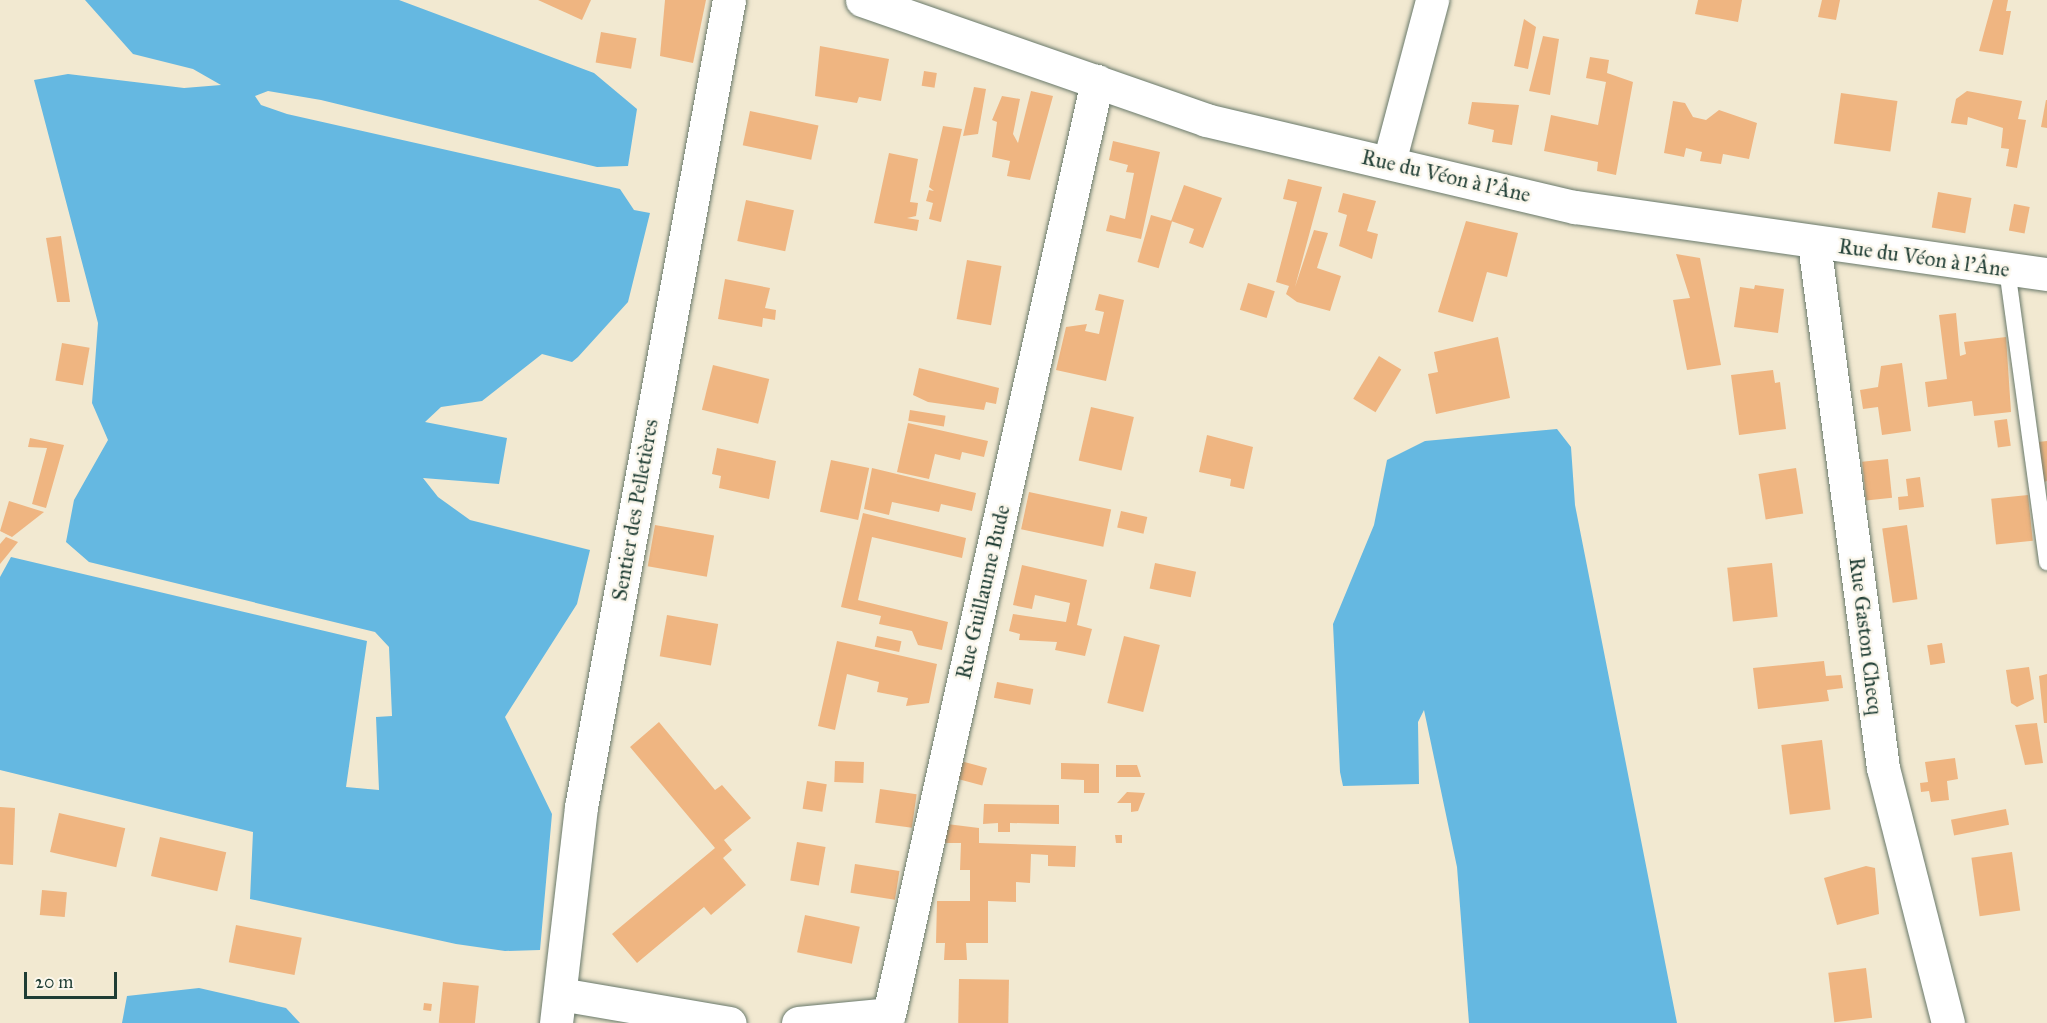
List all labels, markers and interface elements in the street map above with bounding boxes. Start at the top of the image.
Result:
street label: Rue du Véon à l'Âne [1359,144,1533,208]
street label: Rue du Véon à l'Âne [1837,234,2011,282]
street label: Sentier des Pelletières [607,417,663,603]
street label: Rue Guillaume Bude [951,502,1015,682]
street label: Rue Gaston Checq [1844,556,1888,716]
scale bar [27,960,120,998]
text: 20 m [35,971,73,993]

